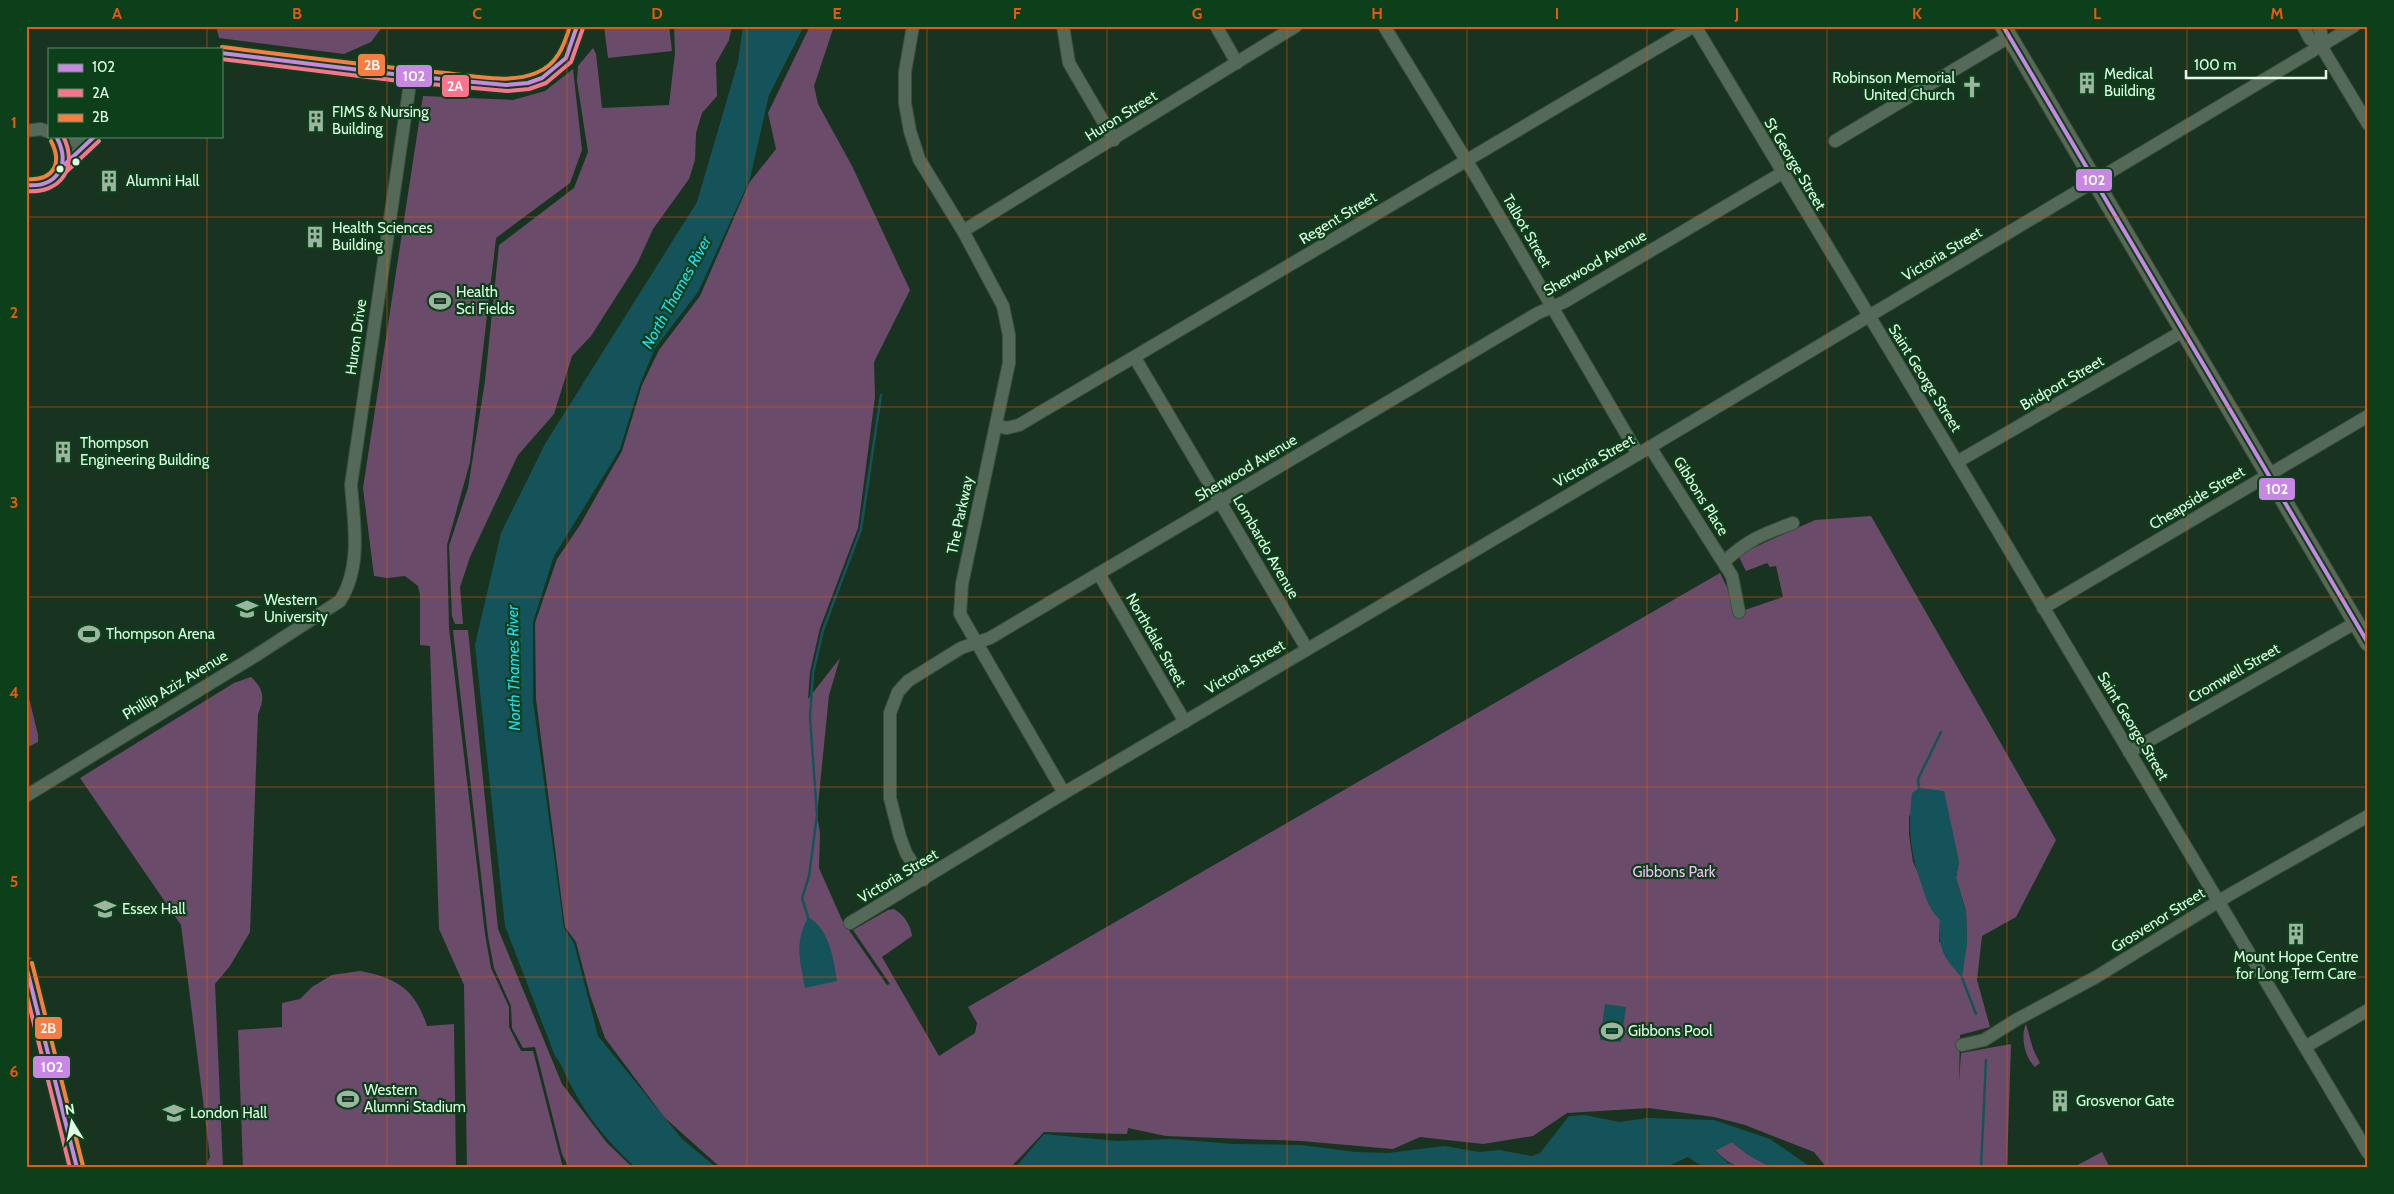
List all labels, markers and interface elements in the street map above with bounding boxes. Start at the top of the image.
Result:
text: A [112,4,122,23]
text: B [292,4,302,23]
text: C [472,4,482,23]
text: D [651,4,663,23]
text: E [832,4,842,23]
text: F [1013,4,1022,23]
text: G [1192,4,1202,23]
text: H [1371,4,1383,23]
text: I [1555,4,1559,23]
text: J [1734,4,1739,23]
text: K [1912,4,1922,23]
text: L [2093,4,2101,23]
text: M [2270,4,2284,23]
legend [48,48,222,138]
scale bar [2186,48,2326,80]
line badge: 2B [357,53,386,77]
text: 2B [364,56,380,74]
text: 100 m [2194,56,2236,74]
text: 102 [92,58,115,76]
line badge: 102 [395,64,433,88]
place label: Medical Building [2104,65,2155,100]
text: 102 [403,67,425,85]
place label: Robinson Memorial United Church [1832,69,1955,104]
building icon: Medical Building [2074,70,2100,96]
line badge: 2A [441,74,470,98]
church icon: Robinson Memorial United Church [1959,74,1985,100]
text: 2A [447,77,463,95]
text: 2A [92,84,110,102]
street label: Huron Street [1082,87,1160,145]
place label: FIMS & Nursing Building [332,103,429,138]
text: 2B [92,108,109,126]
building icon: FIMS & Nursing Building [303,108,329,134]
text: 1 [11,113,17,132]
street label: St George Street [1760,115,1830,213]
unlabelled marker [71,157,81,167]
unlabelled marker [55,164,65,174]
building icon: Alumni Hall [96,168,122,194]
line badge: 102 [2075,168,2113,192]
text: 102 [2083,171,2105,189]
place label: Alumni Hall [126,172,200,190]
street label: Regent Street [1296,188,1380,248]
street label: Talbot Street [1499,191,1555,271]
place label: Health Sciences Building [332,219,433,254]
street label: Victoria Street [1899,223,1985,285]
building icon: Health Sciences Building [302,224,328,250]
street label: Sherwood Avenue [1540,226,1650,300]
water label: North Thames River [638,232,716,352]
place label: Health Sci Fields [456,283,515,318]
sports icon: Health Sci Fields [427,288,453,314]
street label: Huron Drive [342,298,370,376]
text: 2 [10,303,18,322]
street label: Saint George Street [1885,321,1965,435]
street label: Bridport Street [2017,352,2107,414]
street label: Sherwood Avenue [1192,430,1301,506]
street label: Victoria Street [1550,431,1638,491]
place label: Thompson Engineering Building [80,434,210,469]
building icon: Thompson Engineering Building [50,439,76,465]
street label: Gibbons Place [1670,453,1733,539]
street label: Cheapside Street [2146,462,2248,534]
street label: The Parkway [943,474,977,556]
line badge: 102 [2258,477,2296,501]
text: 102 [2266,480,2288,498]
street label: Lombardo Avenue [1229,492,1303,602]
text: 3 [10,493,18,512]
street label: Northdale Street [1122,590,1190,690]
place label: Western University [264,591,328,626]
school or university icon: Western University [234,596,260,622]
water label: North Thames River [503,604,524,731]
sports icon: Thompson Arena [76,621,102,647]
place label: Thompson Arena [106,625,216,643]
street label: Victoria Street [1202,636,1288,698]
street label: Cromwell Street [2185,640,2283,706]
street label: Phillip Aziz Avenue [119,646,231,723]
street label: Saint George Street [2093,668,2173,784]
text: 4 [9,683,19,702]
street label: Victoria Street [855,845,941,907]
park label: Gibbons Park [1632,863,1716,881]
text: 5 [10,872,18,891]
street label: Grosvenor Street [2108,884,2208,956]
school or university icon: Essex Hall [92,896,118,922]
place label: Essex Hall [122,900,186,918]
building icon: Mount Hope Centre for Long Term Care [2283,921,2309,947]
place label: Mount Hope Centre for Long Term Care [2233,948,2359,983]
line badge: 2B [34,1016,63,1040]
sports icon: Gibbons Pool [1599,1018,1625,1044]
text: 2B [40,1019,56,1037]
place label: Gibbons Pool [1628,1022,1713,1040]
line badge: 102 [32,1055,71,1079]
text: 102 [41,1058,63,1076]
text: 6 [10,1062,19,1081]
place label: Western Alumni Stadium [364,1081,466,1116]
sports icon: Western Alumni Stadium [335,1086,361,1112]
building icon: Grosvenor Gate [2047,1088,2073,1114]
place label: Grosvenor Gate [2076,1092,2175,1110]
north arrow [48,1096,98,1146]
text: N [63,1099,76,1119]
school or university icon: London Hall [161,1100,187,1126]
place label: London Hall [190,1104,268,1122]

